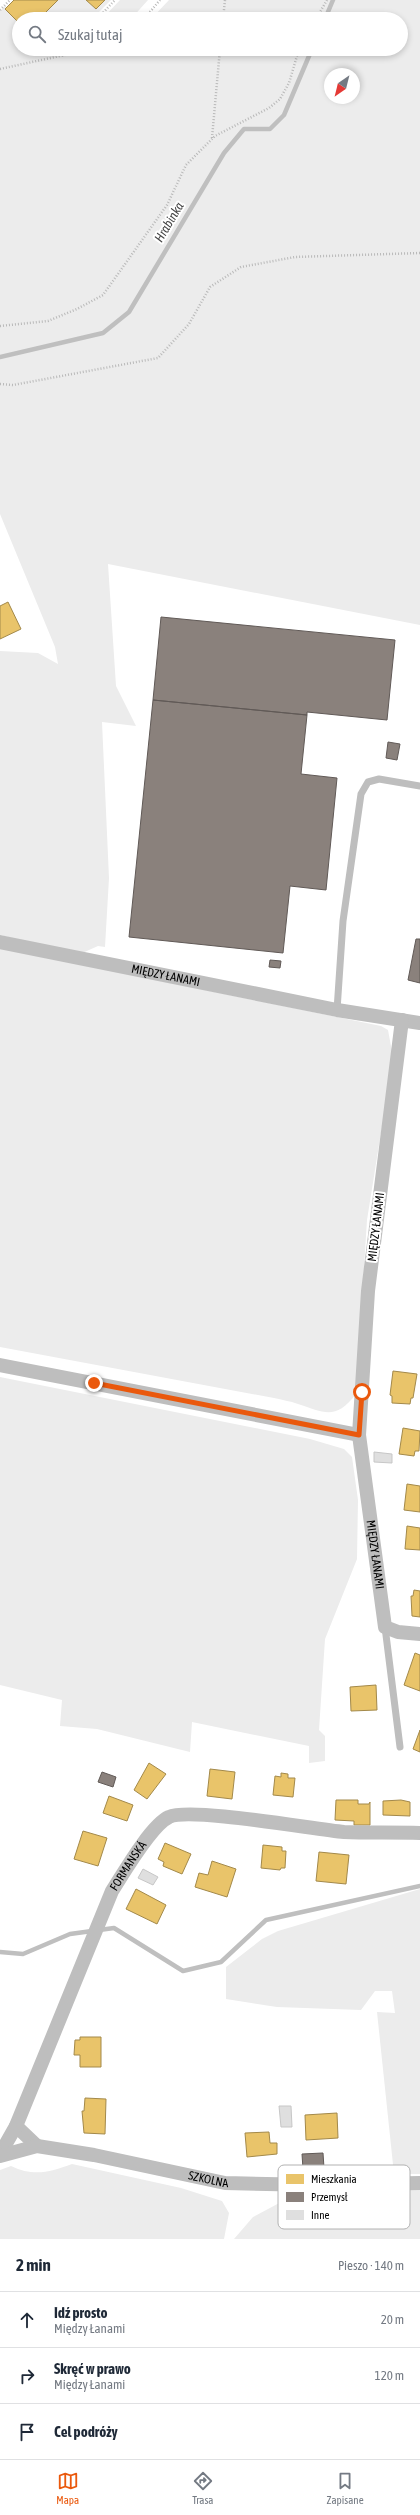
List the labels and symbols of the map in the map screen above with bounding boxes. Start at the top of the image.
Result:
north arrow [324,68,360,104]
water label: Hrabinka [151,199,187,245]
street label: MIĘDZY ŁANAMI [130,962,201,989]
street label: MIĘDZY ŁANAMI [365,1192,387,1262]
route end [85,1374,103,1392]
route start [353,1383,371,1401]
street label: MIĘDZY ŁANAMI [364,1519,387,1590]
street label: FORMANSKÁ [107,1838,149,1893]
legend [278,2165,410,2229]
street label: SZKOLNA [187,2168,229,2190]
text: Mieszkania [311,2173,357,2185]
text: Przemysł [311,2191,348,2203]
text: Inne [311,2209,329,2221]

